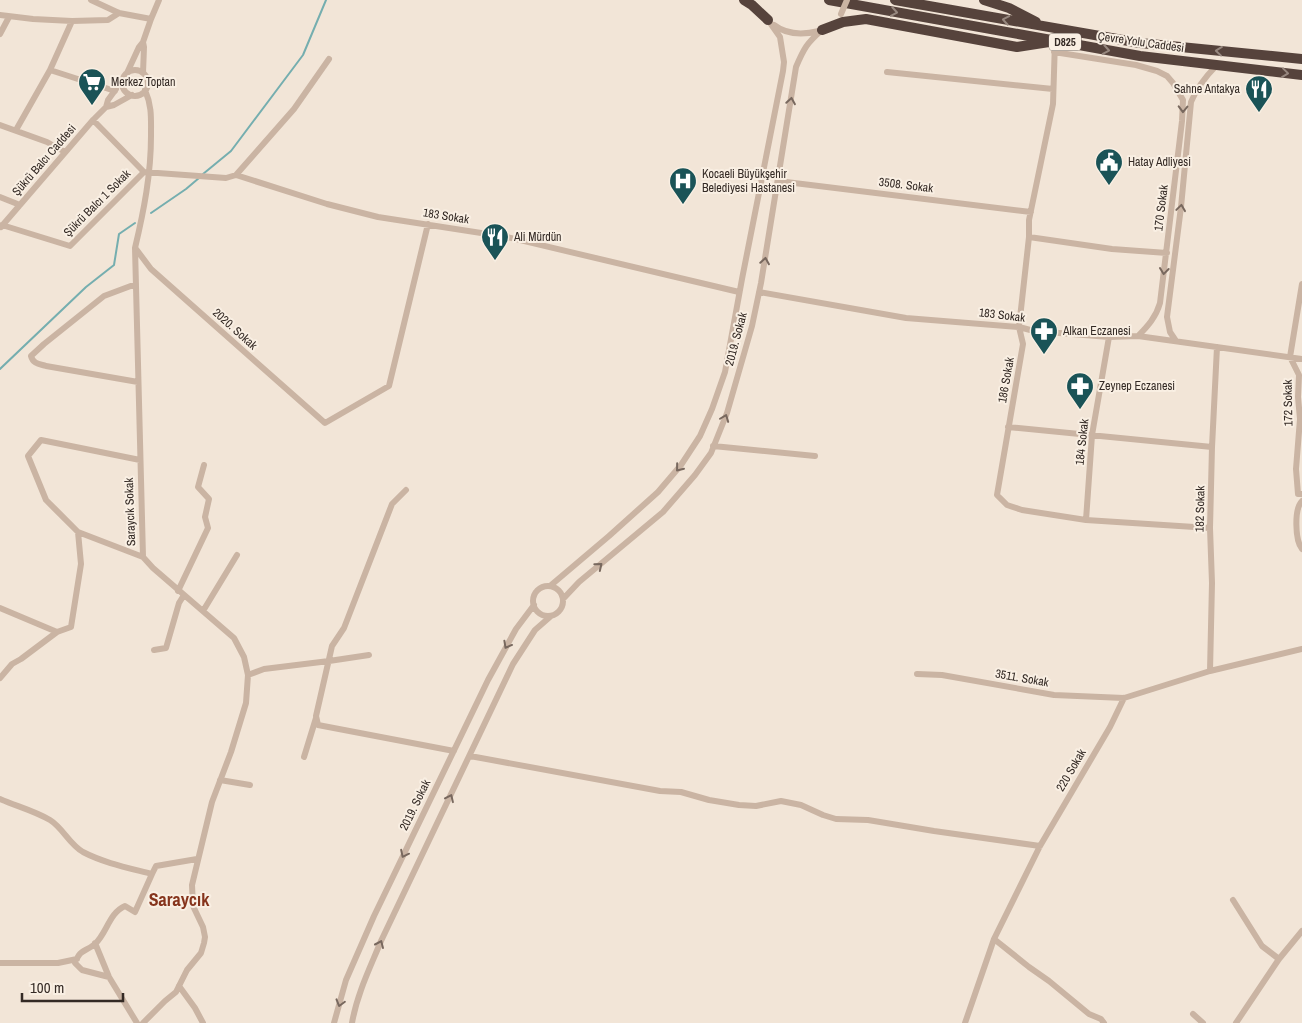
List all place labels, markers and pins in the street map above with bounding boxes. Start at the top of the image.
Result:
supermarket icon: Merkez Toptan [77,67,107,106]
place label: Merkez Toptan [111,74,175,90]
restaurant icon: Sahne Antakya [1244,74,1274,113]
place label: Sahne Antakya [1174,81,1241,97]
public building icon: Hatay Adliyesi [1094,147,1124,186]
place label: Hatay Adliyesi [1128,154,1191,170]
hospital icon: Kocaeli Büyükşehir Belediyesi Hastanesi [668,166,698,205]
place label: Kocaeli Büyükşehir Belediyesi Hastanesi [702,166,795,196]
restaurant icon: Ali Mürdün [480,222,510,261]
place label: Ali Mürdün [513,229,562,245]
pharmacy icon: Alkan Eczanesi [1029,316,1059,355]
place label: Alkan Eczanesi [1062,323,1131,339]
pharmacy icon: Zeynep Eczanesi [1065,371,1095,410]
place label: Zeynep Eczanesi [1099,378,1175,394]

